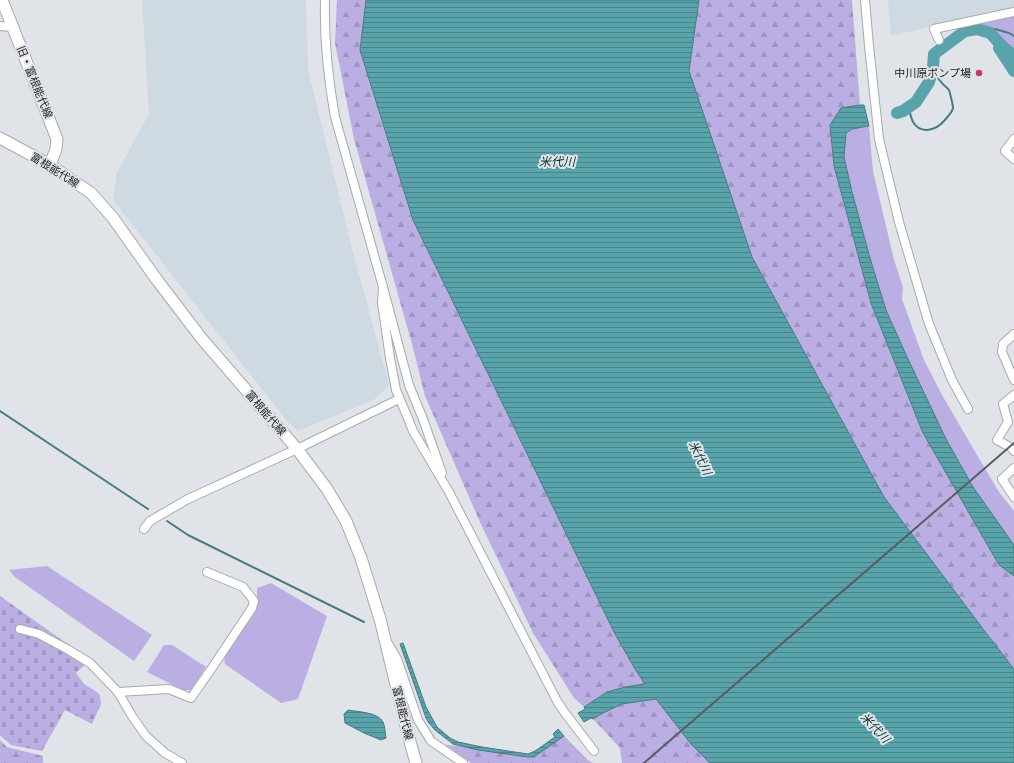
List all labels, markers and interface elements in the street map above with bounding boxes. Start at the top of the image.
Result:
street label: 旧・富根能代線 [15,44,55,120]
place label: 中川原ポンプ場 [894,67,971,79]
marker: 中川原ポンプ場 [974,68,984,78]
street label: 富根能代線 [28,150,82,190]
water label: 米代川 [539,155,577,169]
street label: 富根能代線 [243,388,289,438]
water label: 米代川 [686,439,715,479]
street label: 富根能代線 [391,685,415,741]
water label: 米代川 [858,710,894,747]

